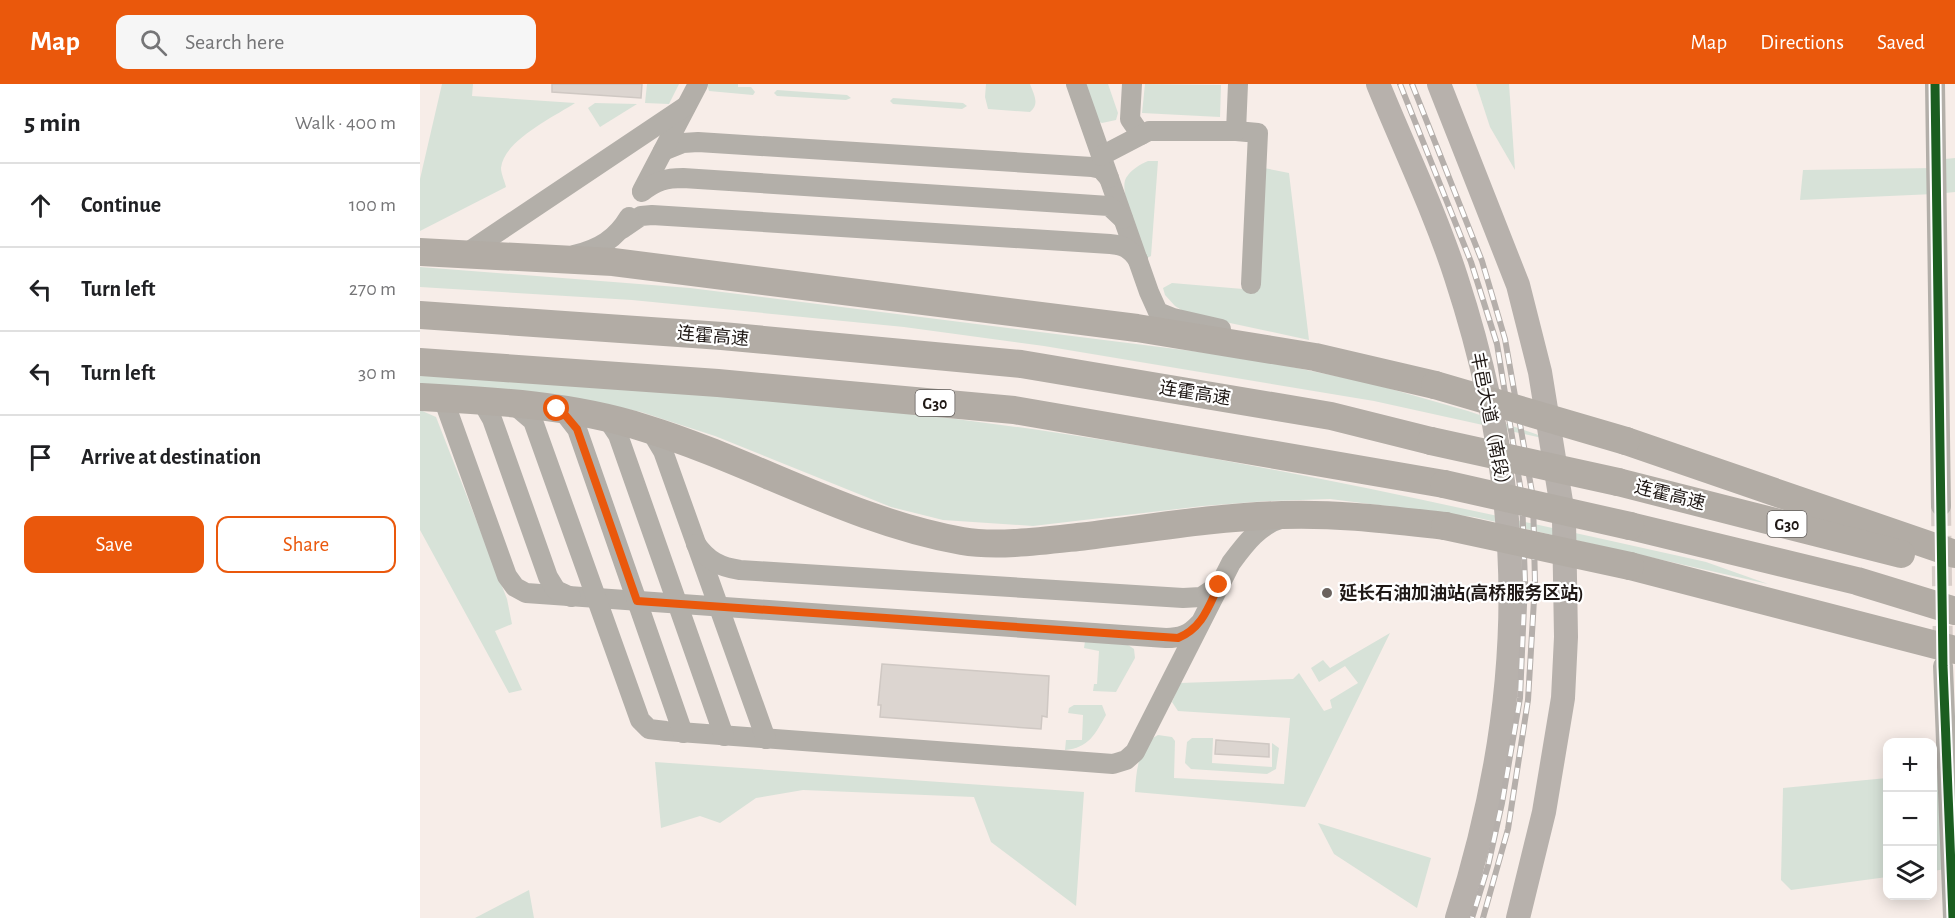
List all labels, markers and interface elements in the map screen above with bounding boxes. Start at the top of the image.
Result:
search box [116,15,536,69]
icon: search [137,26,170,59]
text: Map [30,28,80,56]
text: Search here [185,31,284,53]
text: Map [1691,32,1727,53]
text: Directions [1760,32,1844,53]
text: Saved [1877,32,1925,53]
text: 5 min [24,110,81,136]
text: Walk · 400 m [295,113,396,133]
icon: ahead [24,189,57,222]
text: Continue [81,194,161,216]
text: 100 m [349,195,396,215]
icon: left [24,273,57,306]
text: Turn left [81,278,155,300]
text: 270 m [349,279,396,299]
street label: 连霍高速 [676,323,750,349]
street label: 丰邑大道（南段） [1467,350,1515,496]
icon: left [24,357,57,390]
text: Turn left [81,362,155,384]
text: 30 m [358,363,396,383]
street label: 连霍高速 [1158,377,1232,409]
road number: G30 [916,390,954,416]
route start [543,395,569,421]
icon: arrive [24,441,57,474]
text: Arrive at destination [81,446,261,468]
street label: 连霍高速 [1633,477,1707,513]
road number: G30 [1768,511,1806,537]
button: Save [24,516,204,573]
button: Share [216,516,396,573]
route end [1205,571,1231,597]
place label: 延长石油加油站(高桥服务区站) [1339,583,1584,603]
marker: 延长石油加油站(高桥服务区站) [1320,586,1334,600]
map controls [1883,738,1937,900]
button: + [1883,738,1937,792]
button: − [1883,792,1937,846]
button: layers [1883,846,1937,900]

